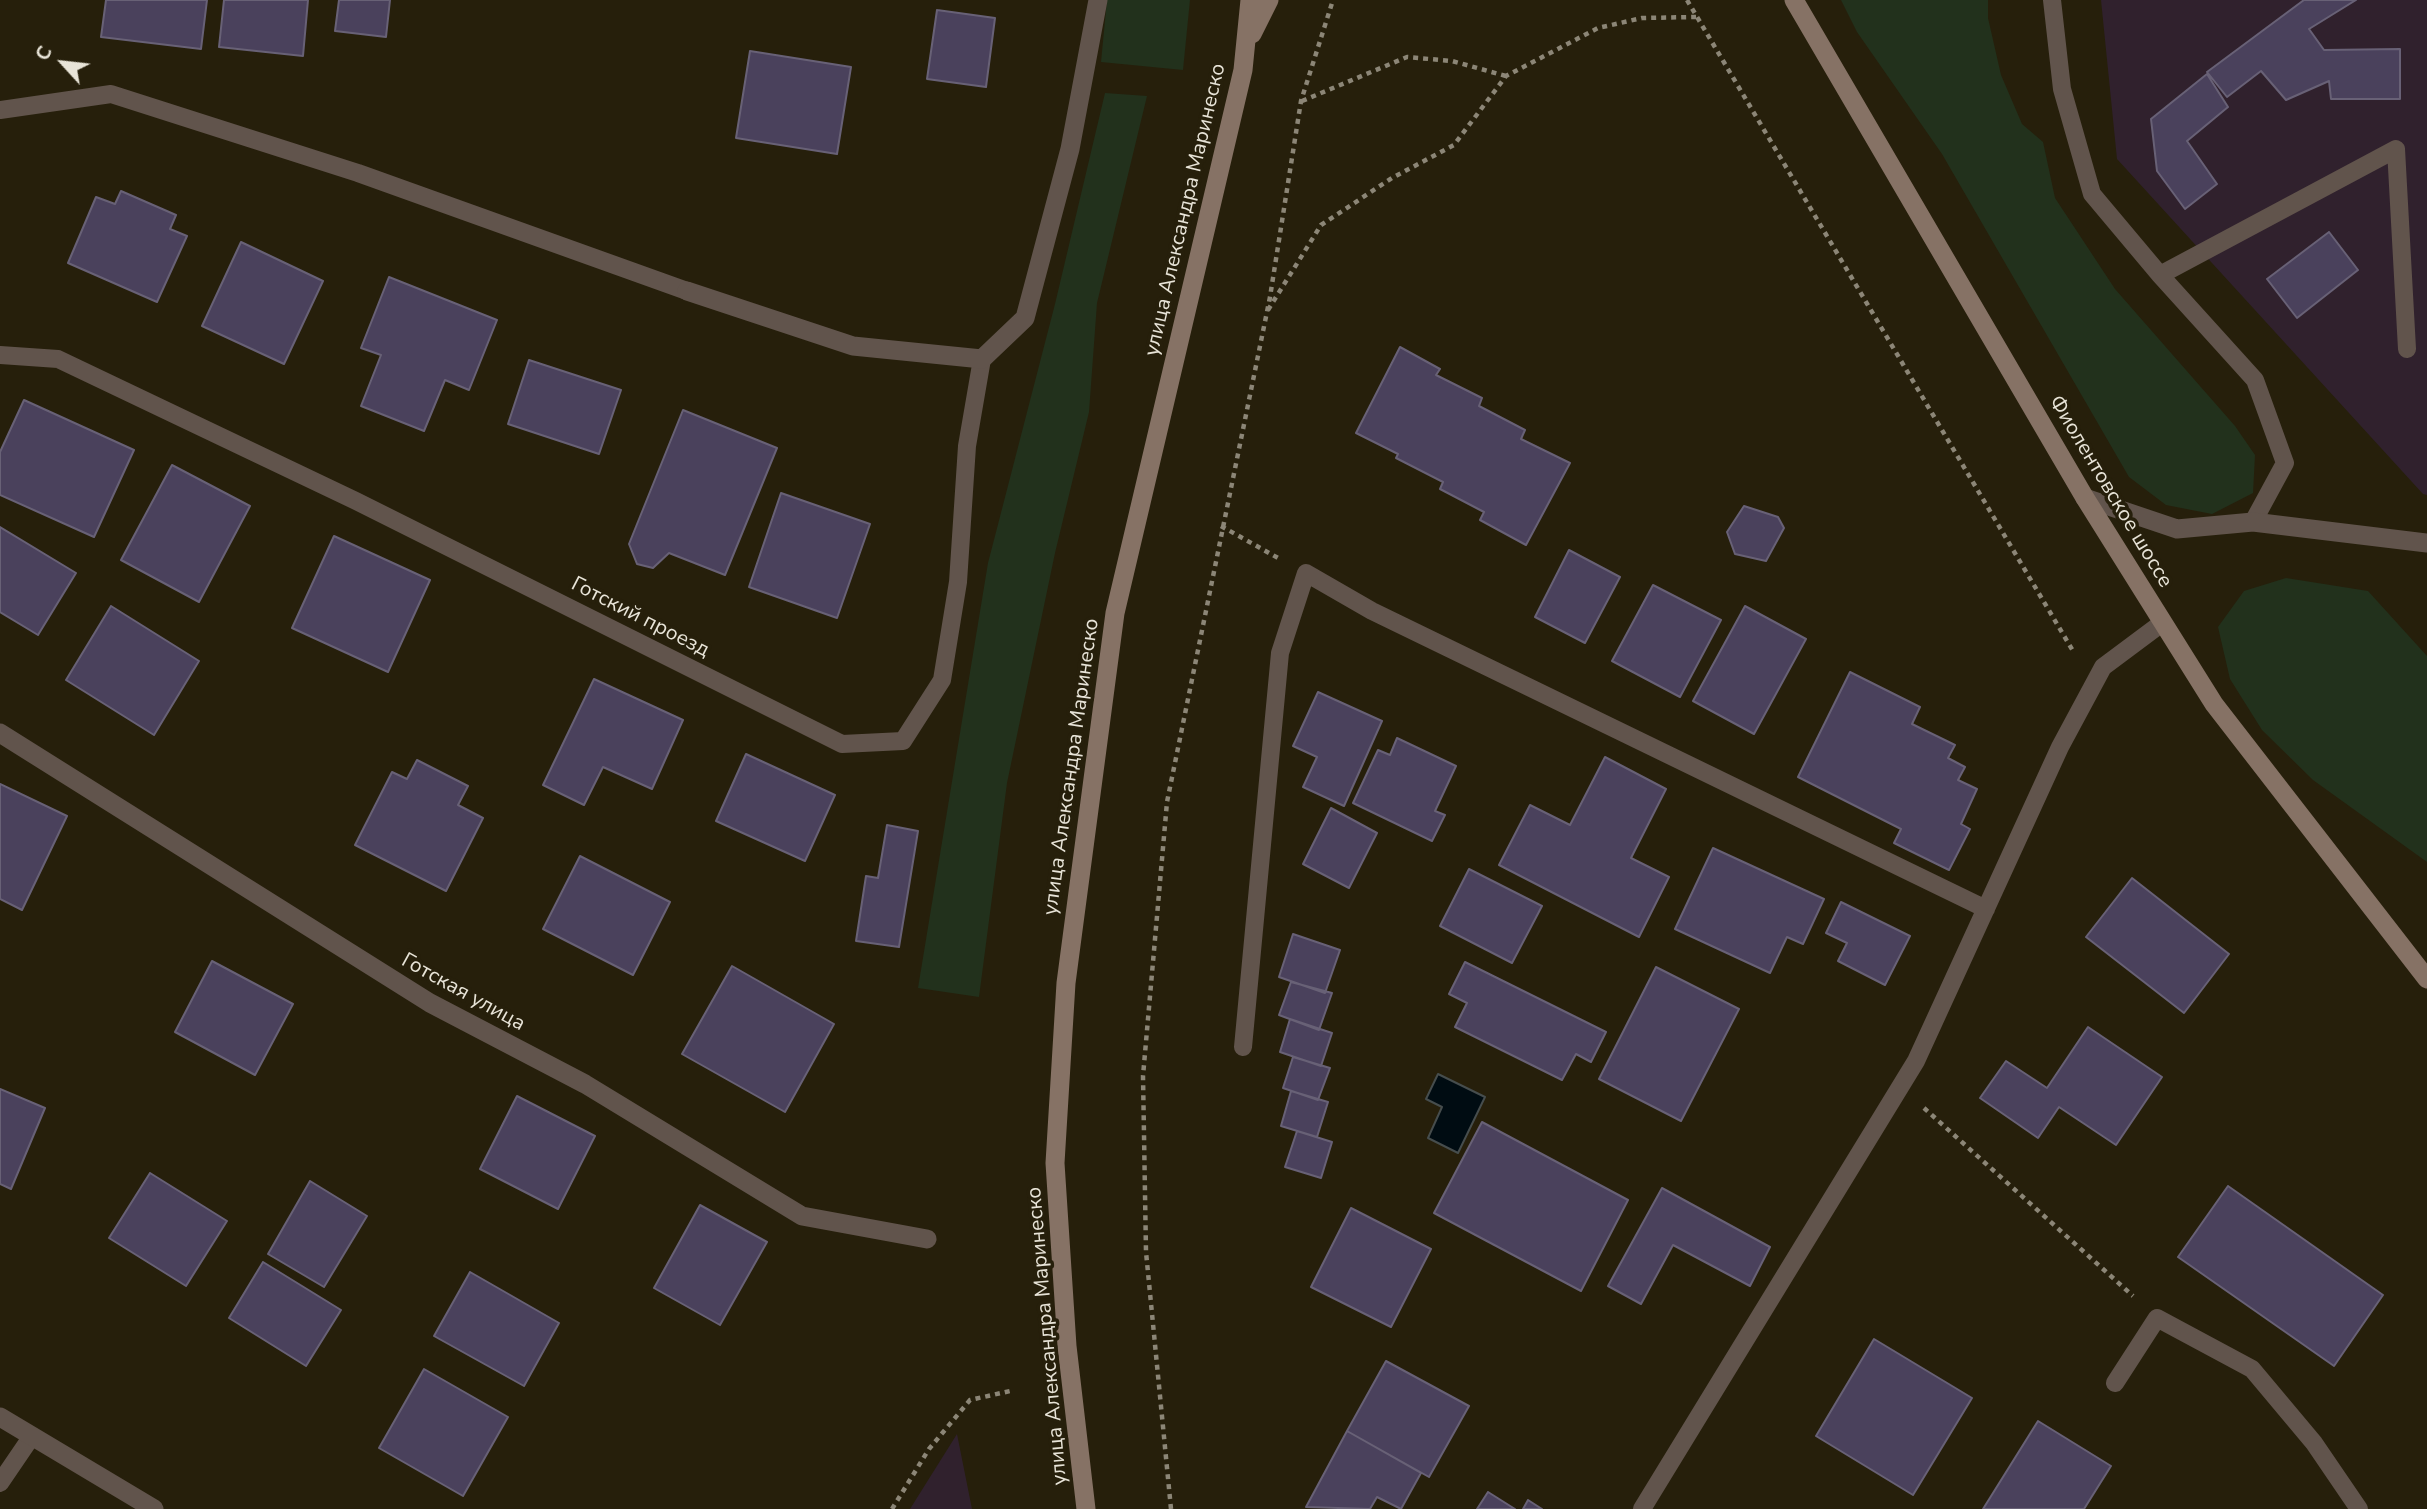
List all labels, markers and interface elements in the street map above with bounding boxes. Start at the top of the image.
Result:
north arrow [28,28,98,98]
text: С [30,42,59,65]
street label: улица Александра Маринеско [1140,61,1232,359]
street label: Фиолентовское шоссе [2043,391,2177,593]
street label: Готский проезд [567,572,713,664]
street label: улица Александра Маринеско [1039,617,1105,917]
street label: Готская улица [397,949,529,1037]
street label: улица Александра Маринеско [1022,1186,1074,1486]

